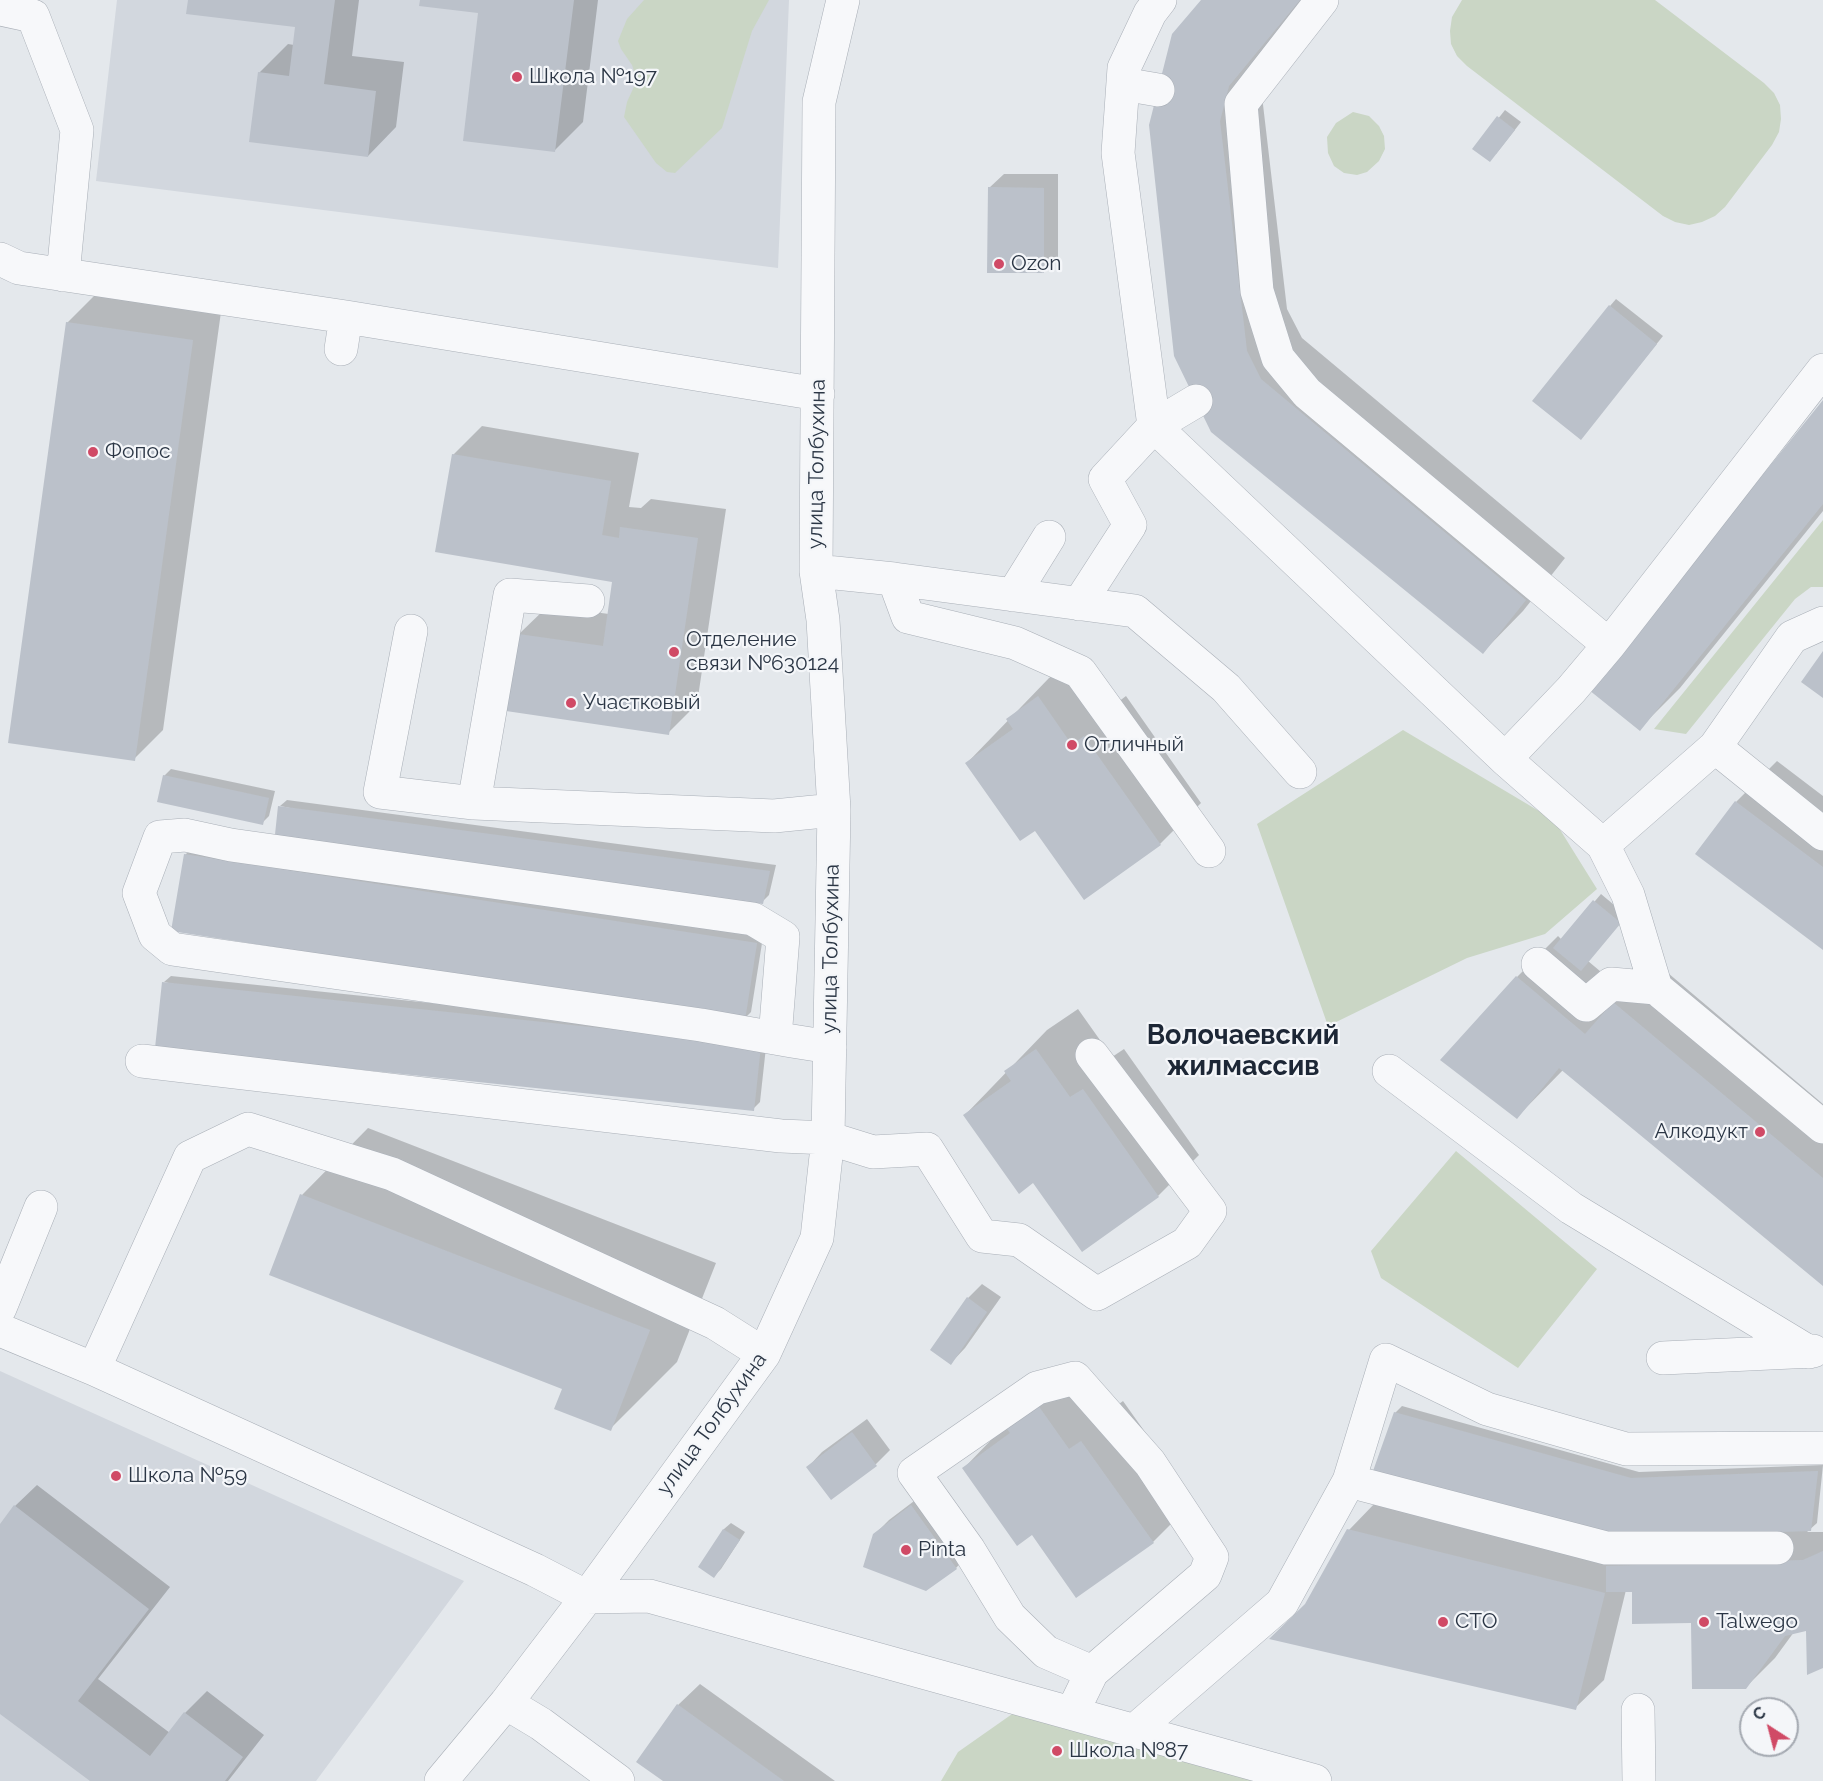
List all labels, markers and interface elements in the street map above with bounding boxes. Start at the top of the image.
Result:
place label: Школа №197 [529,64,657,90]
marker: Школа №197 [510,70,524,84]
place label: Ozon [1011,251,1062,277]
marker: Ozon [992,257,1006,271]
street label: улица Толбухина [803,379,831,549]
place label: Фопос [105,439,170,465]
marker: Фопос [86,445,100,459]
place label: Отделение связи №630124 [686,627,839,677]
marker: Отделение связи №630124 [667,645,681,659]
place label: Участковый [583,690,701,716]
marker: Участковый [564,696,578,710]
place label: Отличный [1084,732,1184,758]
marker: Отличный [1065,738,1079,752]
street label: улица Толбухина [817,864,845,1034]
district label: Волочаевский жилмассив [1147,1020,1339,1083]
place label: Алкодукт [1655,1119,1748,1145]
marker: Алкодукт [1753,1125,1767,1139]
street label: улица Толбухина [652,1348,772,1500]
place label: Школа №59 [128,1463,247,1489]
marker: Школа №59 [109,1469,123,1483]
place label: Pinta [918,1537,966,1563]
marker: Pinta [899,1543,913,1557]
place label: СТО [1455,1609,1497,1635]
place label: Talwego [1716,1609,1798,1635]
marker: СТО [1436,1615,1450,1629]
marker: Talwego [1697,1615,1711,1629]
north arrow [1739,1697,1799,1757]
text: С [1749,1703,1769,1725]
place label: Школа №87 [1069,1738,1188,1764]
marker: Школа №87 [1050,1744,1064,1758]

